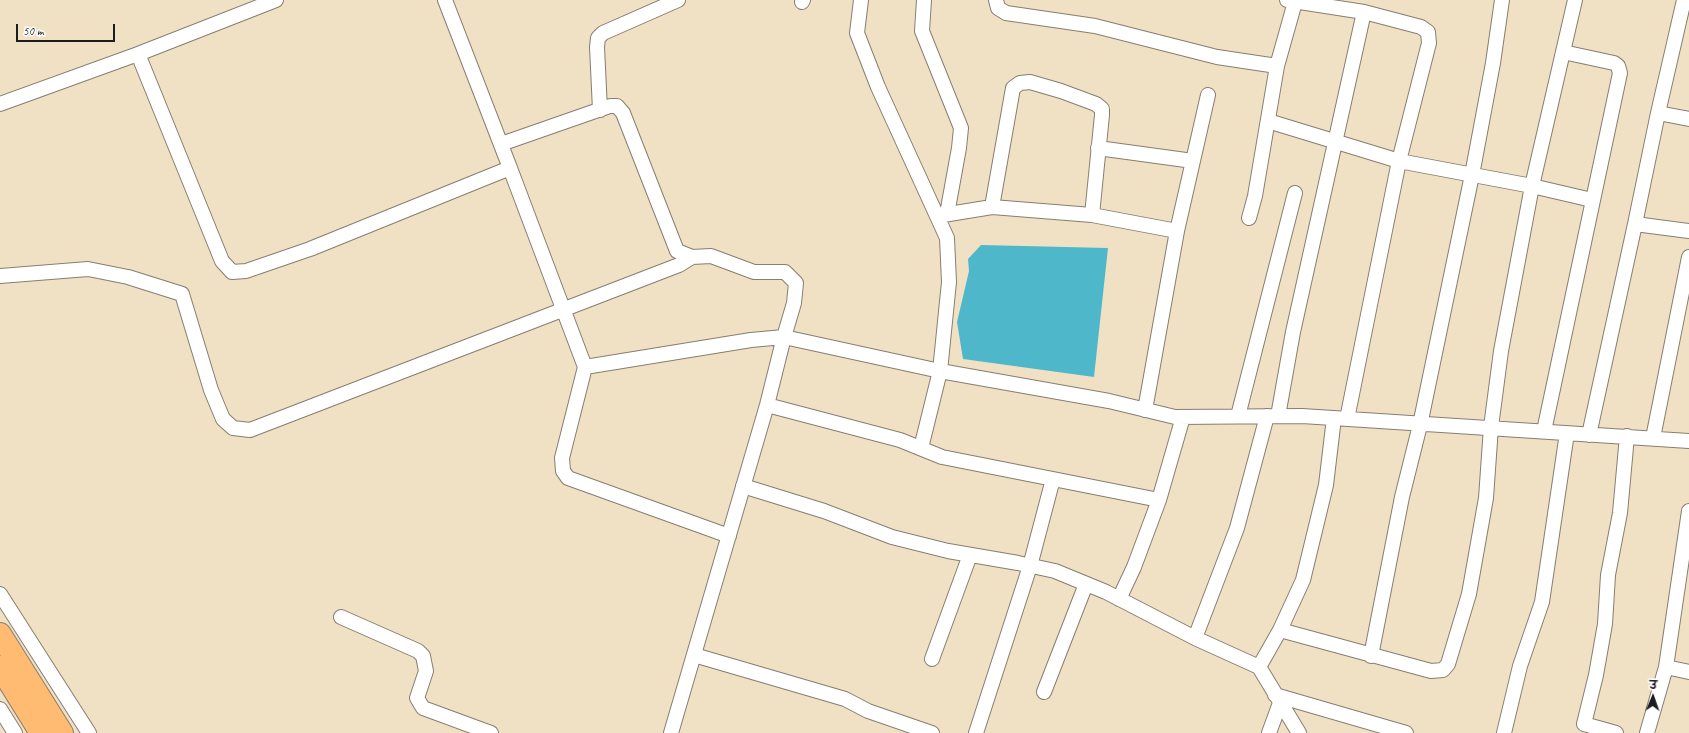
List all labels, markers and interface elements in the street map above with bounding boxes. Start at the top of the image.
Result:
scale bar [18,16,117,42]
text: 50 m [23,23,43,39]
north arrow [1633,677,1673,717]
text: उ [1650,678,1657,692]

